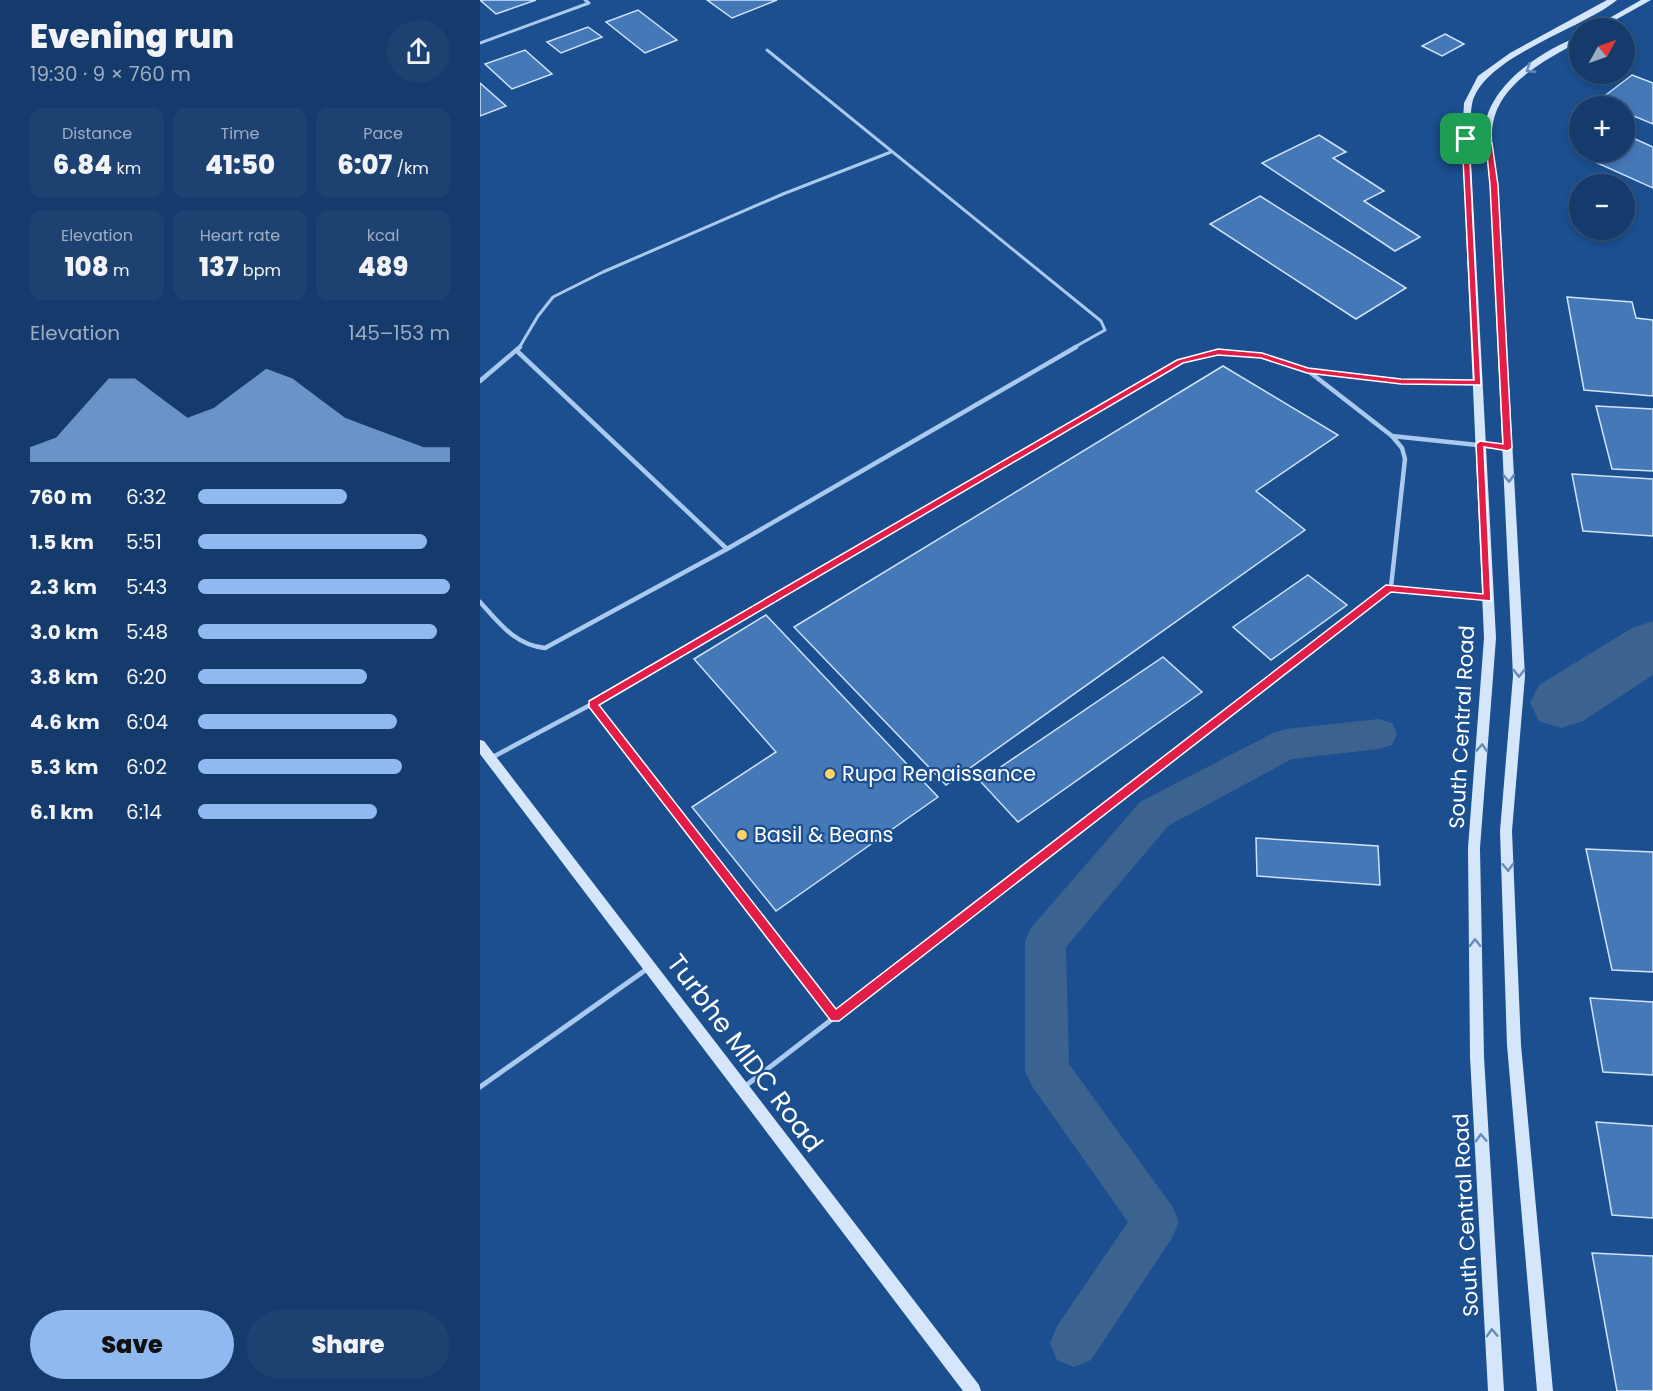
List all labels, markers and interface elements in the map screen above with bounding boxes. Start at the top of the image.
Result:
text: Evening run [30,13,234,60]
north arrow [1569,18,1635,84]
map controls [1569,18,1635,240]
button: share [387,20,450,83]
text: 19:30 · 9 × 760 m [30,60,191,88]
one-way arrow [1526,62,1537,73]
button: + [1569,96,1635,162]
pin [1440,113,1491,164]
text: Distance [62,122,132,145]
text: Time [221,122,260,145]
text: Pace [363,122,403,145]
icon: arrive [1449,122,1482,155]
text: 6.84 [53,147,112,183]
text: 41:50 [205,147,275,183]
text: 6:07 [337,147,392,183]
text: km [112,157,141,180]
text: /km [392,157,429,180]
button: − [1569,174,1635,240]
text: Elevation [61,224,133,247]
text: Heart rate [200,224,280,247]
text: kcal [367,224,399,247]
text: 108 [65,249,109,285]
text: 137 [199,249,239,285]
text: 489 [358,249,408,285]
text: m [109,259,129,282]
text: bpm [239,259,281,282]
text: Elevation [30,319,120,347]
text: 145–153 m [348,319,450,347]
one-way arrow [1503,473,1516,482]
text: 760 m [30,483,92,511]
text: 6:32 [126,483,166,511]
text: 1.5 km [30,528,94,556]
text: 5:51 [126,528,162,556]
text: 2.3 km [30,573,97,601]
text: 5:43 [126,573,167,601]
text: 3.0 km [30,618,99,646]
text: 5:48 [126,618,168,646]
street label: South Central Road [1442,625,1481,829]
text: 3.8 km [30,663,98,691]
text: 6:20 [126,663,167,691]
one-way arrow [1512,668,1525,677]
text: 4.6 km [30,708,100,736]
text: 6:04 [126,708,168,736]
one-way arrow [1475,744,1488,753]
text: 5.3 km [30,753,99,781]
text: 6:02 [126,753,167,781]
place label: Rupa Renaissance [842,759,1036,788]
marker: Rupa Renaissance [823,767,837,781]
text: 6.1 km [30,798,94,826]
text: 6:14 [126,798,162,826]
place label: Basil & Beans [754,820,894,849]
marker: Basil & Beans [735,828,749,842]
one-way arrow [1501,862,1514,871]
one-way arrow [1469,939,1481,948]
street label: Turbhe MIDC Road [659,947,831,1159]
street label: South Central Road [1446,1113,1485,1317]
one-way arrow [1475,1133,1488,1142]
button: Save [30,1310,234,1379]
button: Share [246,1310,450,1379]
one-way arrow [1486,1328,1499,1337]

